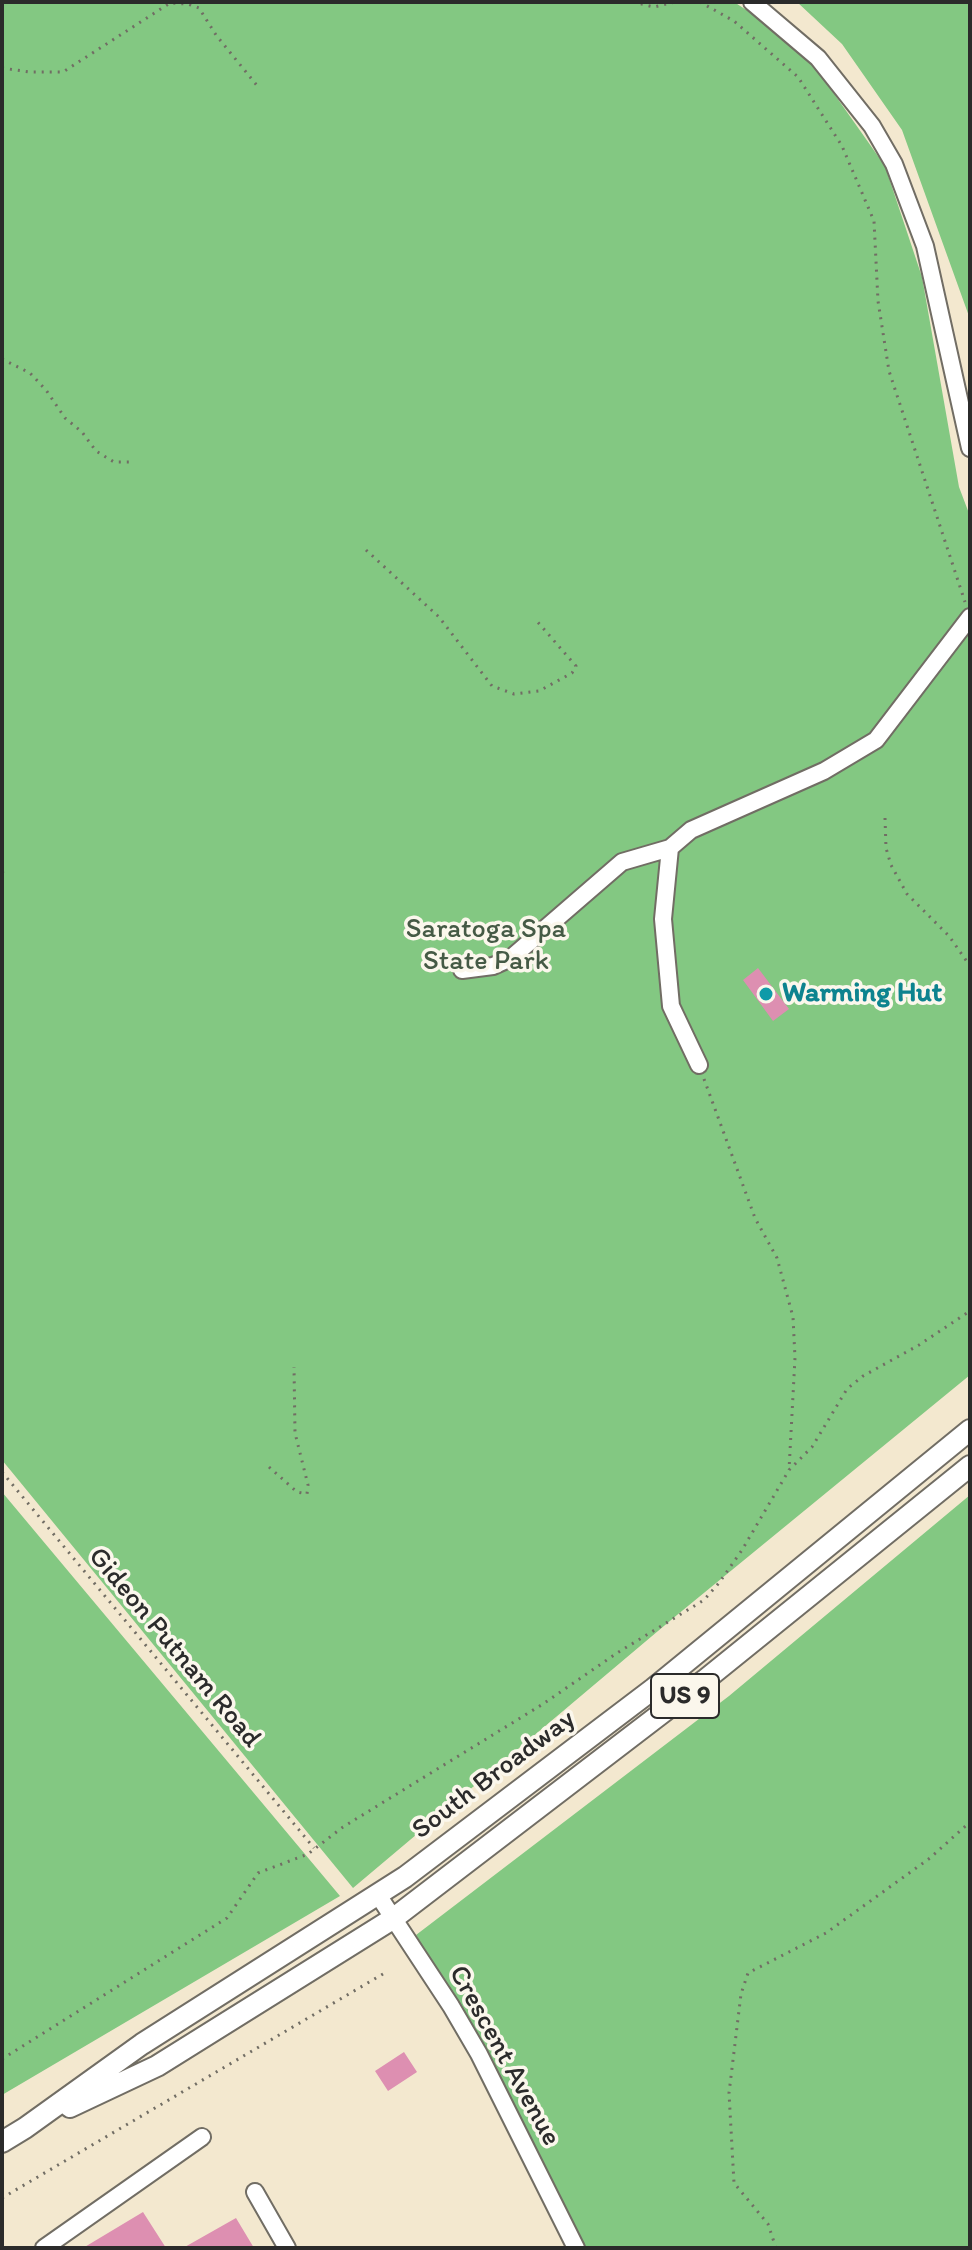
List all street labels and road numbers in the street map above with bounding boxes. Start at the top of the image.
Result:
street label: Gideon Putnam Road [80,1541,268,1755]
road number: US 9 [651,1674,719,1718]
street label: South Broadway [406,1703,582,1847]
street label: Crescent Avenue [441,1960,567,2152]

